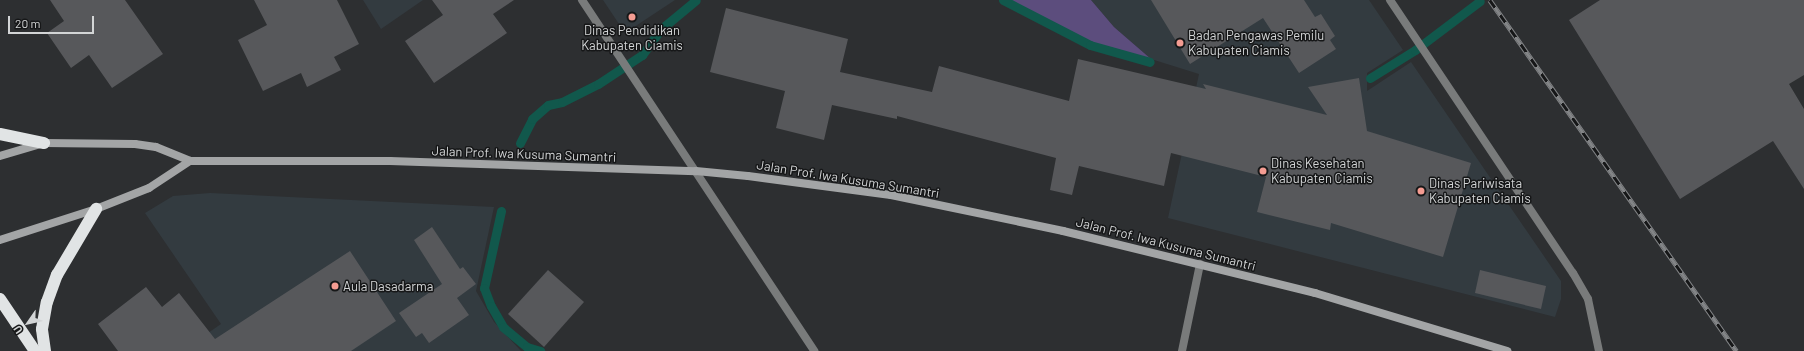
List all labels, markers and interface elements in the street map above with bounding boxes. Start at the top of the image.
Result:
scale bar [10,8,96,34]
marker: Dinas Pendidikan Kabupaten Ciamis [627,12,637,22]
text: 20 m [15,16,41,30]
place label: Dinas Pendidikan Kabupaten Ciamis [581,23,683,54]
place label: Badan Pengawas Pemilu Kabupaten Ciamis [1188,28,1324,59]
marker: Badan Pengawas Pemilu Kabupaten Ciamis [1175,38,1185,48]
street label: Jalan Prof. Iwa Kusuma Sumantri [431,143,617,165]
place label: Dinas Kesehatan Kabupaten Ciamis [1271,156,1373,187]
street label: Jalan Prof. Iwa Kusuma Sumantri [756,157,940,201]
marker: Dinas Kesehatan Kabupaten Ciamis [1258,166,1268,176]
place label: Dinas Pariwisata Kabupaten Ciamis [1429,176,1531,207]
marker: Dinas Pariwisata Kabupaten Ciamis [1416,186,1426,196]
street label: Jalan Prof. Iwa Kusuma Sumantri [1075,214,1257,274]
place label: Aula Dasadarma [343,278,433,294]
marker: Aula Dasadarma [330,281,340,291]
north arrow [8,303,48,343]
text: U [10,323,25,337]

